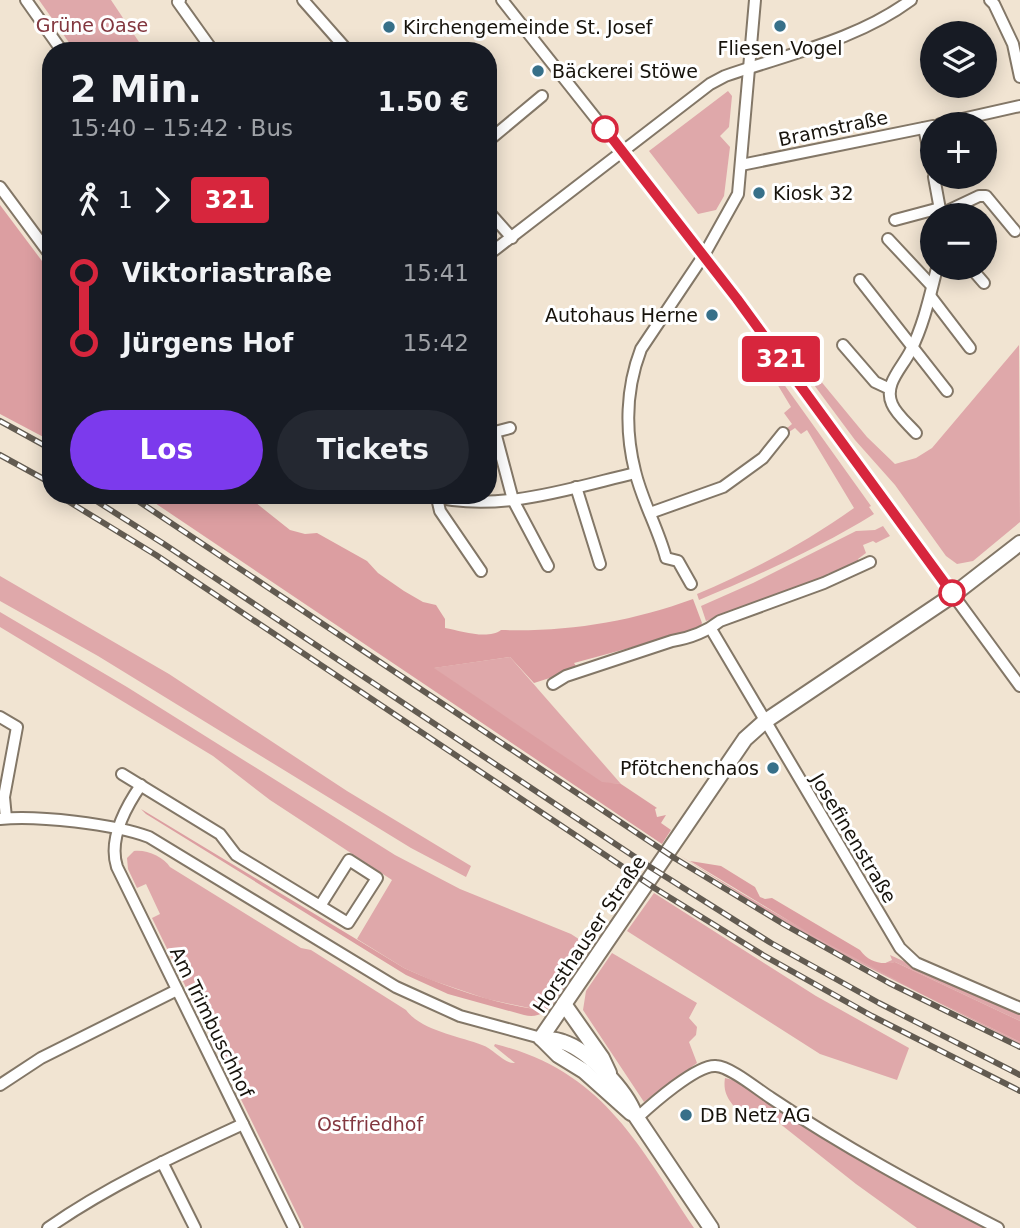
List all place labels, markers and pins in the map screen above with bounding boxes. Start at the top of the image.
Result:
place label: Kirchengemeinde St. Josef [403,16,654,38]
marker: Fliesen Vogel [772,18,788,34]
marker: Kirchengemeinde St. Josef [381,19,397,35]
place label: Fliesen Vogel [717,37,843,59]
place label: Bäckerei Stöwe [552,60,698,82]
marker: Bäckerei Stöwe [530,63,546,79]
unlabelled marker [592,116,618,142]
place label: Kiosk 32 [773,182,853,204]
marker: Kiosk 32 [751,185,767,201]
place label: Autohaus Herne [545,304,698,326]
marker: Autohaus Herne [704,307,720,323]
unlabelled marker [939,580,965,606]
place label: Pfötchenchaos [620,757,759,779]
marker: Pfötchenchaos [765,760,781,776]
place label: DB Netz AG [700,1104,810,1126]
marker: DB Netz AG [678,1107,694,1123]

